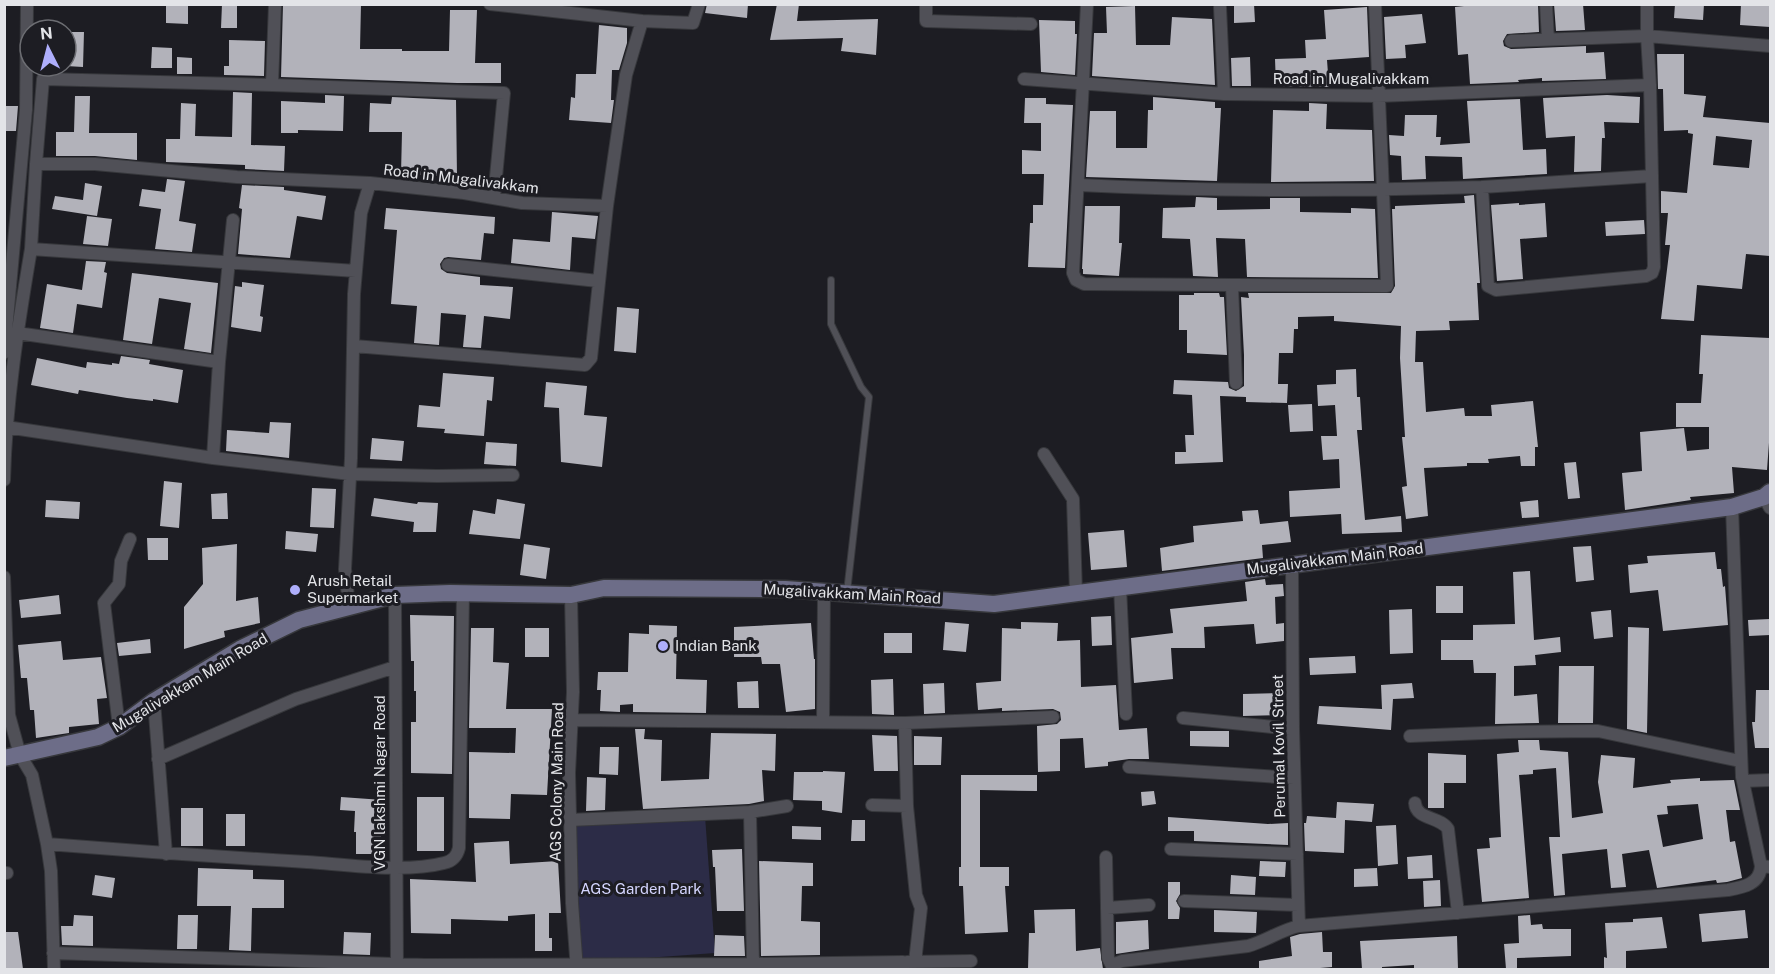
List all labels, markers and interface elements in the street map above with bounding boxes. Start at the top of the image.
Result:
north arrow [18,18,78,78]
text: N [39,23,54,44]
street label: Road in Mugalivakkam [1273,70,1429,87]
street label: Road in Mugalivakkam [382,161,540,196]
street label: Mugalivakkam Main Road [1246,539,1424,578]
place label: Arush Retail Supermarket [307,572,398,606]
street label: Mugalivakkam Main Road [763,580,941,607]
marker: Arush Retail Supermarket [288,583,302,597]
street label: Mugalivakkam Main Road [109,629,270,736]
place label: Indian Bank [675,637,757,654]
marker: Indian Bank [656,639,670,653]
street label: Perumal Kovil Street [1269,674,1288,818]
street label: VGN lakshmi Nagar Road [371,695,388,871]
street label: AGS Colony Main Road [547,702,566,862]
park label: AGS Garden Park [580,880,702,897]

